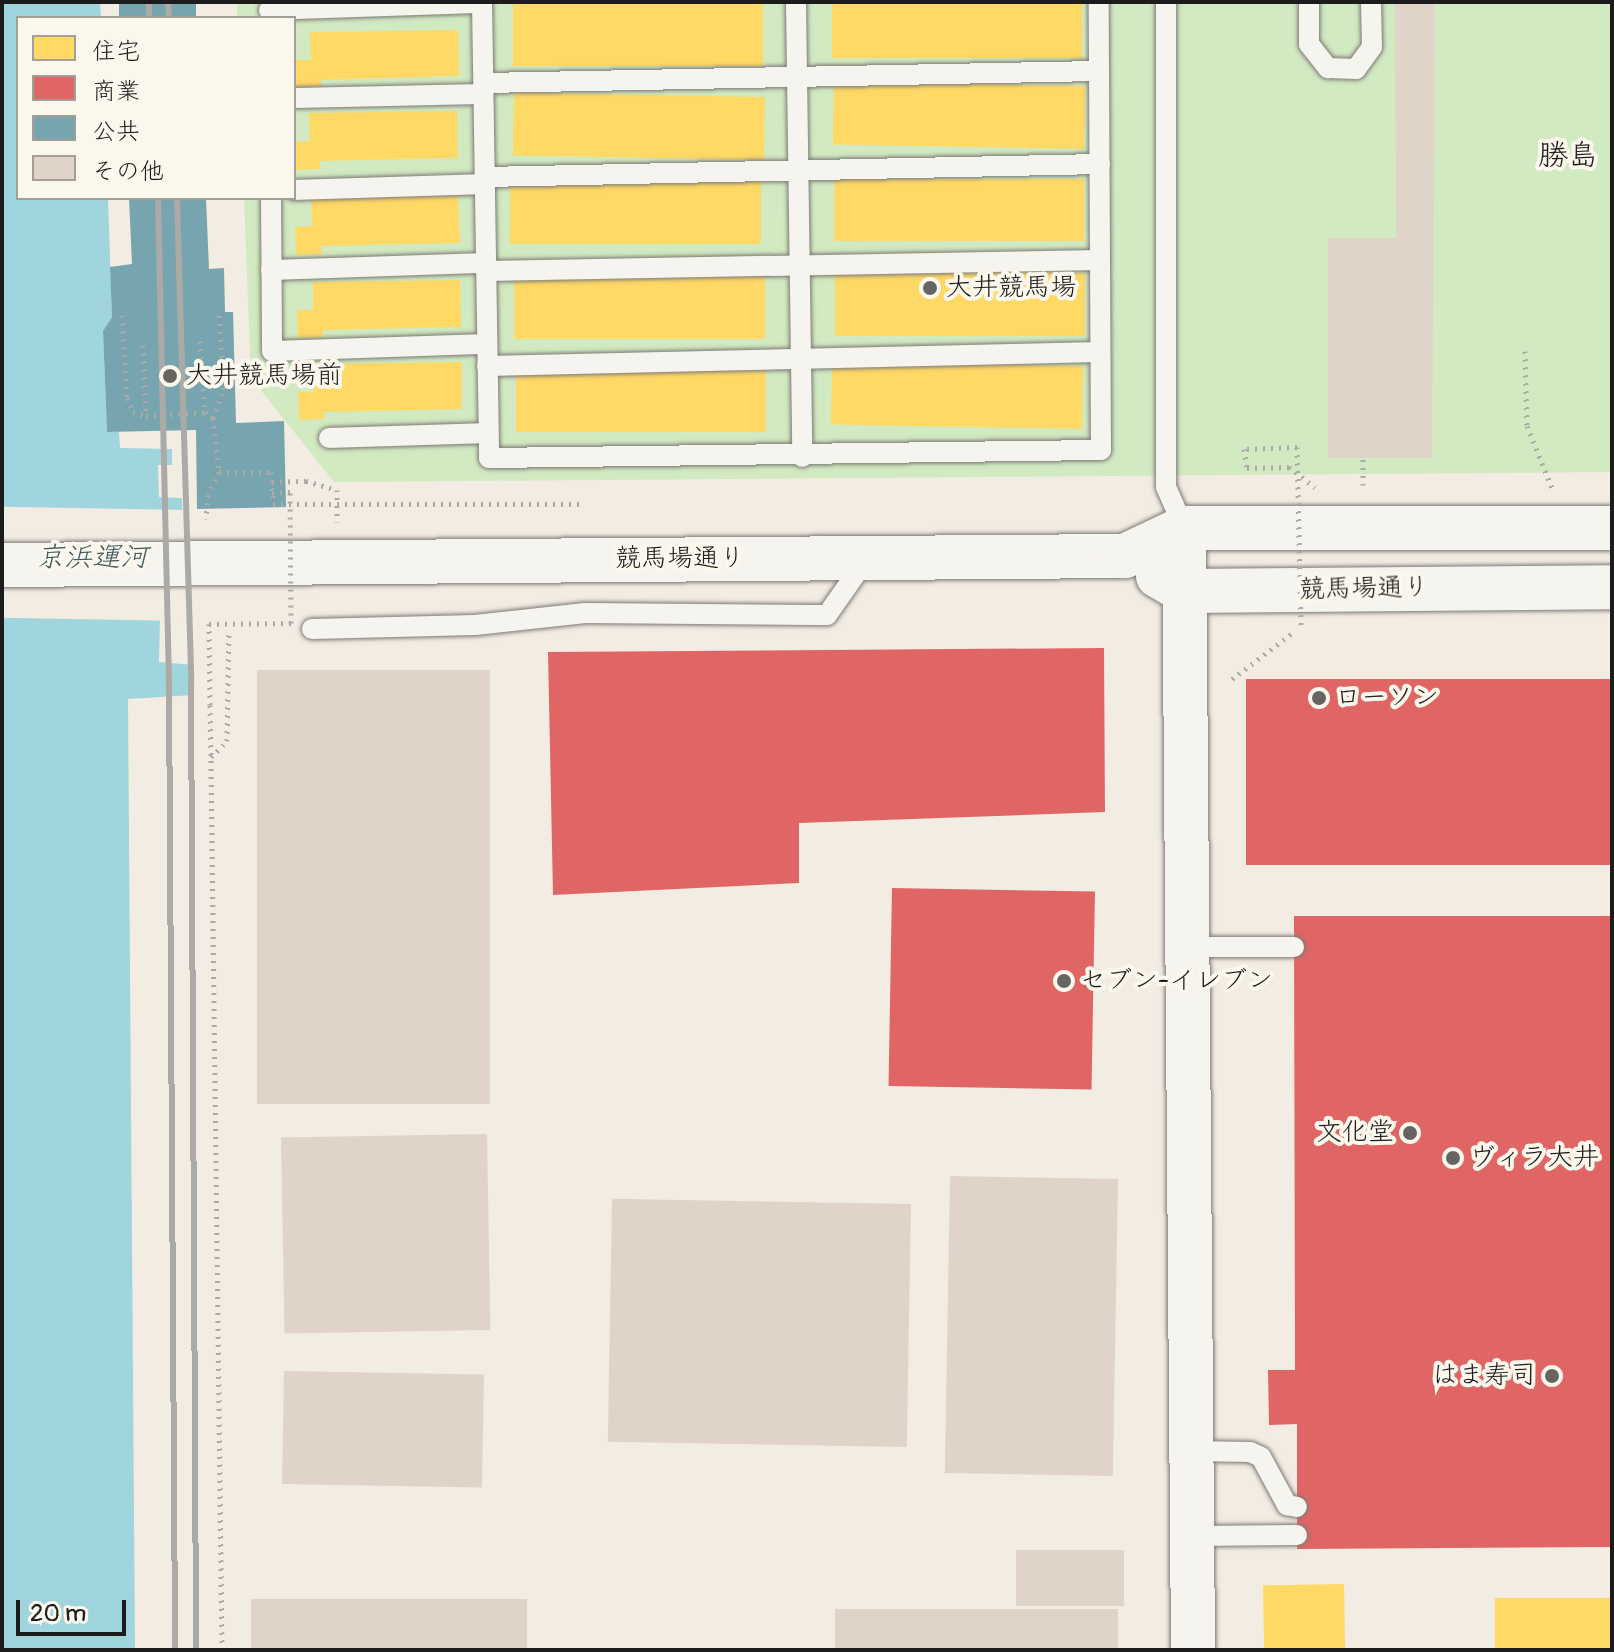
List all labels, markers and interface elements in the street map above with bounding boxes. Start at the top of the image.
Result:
legend [16,16,296,200]
text: 住宅 [92,37,140,66]
text: 商業 [92,77,140,106]
text: 公共 [92,117,140,146]
district label: 勝島 [1538,138,1598,174]
text: その他 [92,157,164,186]
place label: 大井競馬場 [946,272,1076,304]
marker: 大井競馬場 [921,279,939,297]
place label: 大井競馬場前 [186,360,342,392]
marker: 大井競馬場前 [161,367,179,385]
water label: 京浜運河 [36,541,148,575]
street label: 競馬場通り [615,543,745,575]
street label: 競馬場通り [1299,572,1429,606]
place label: ローソン [1335,682,1439,714]
marker: ローソン [1310,689,1328,707]
place label: セブン-イレブン [1080,965,1273,997]
marker: セブン-イレブン [1055,972,1073,990]
place label: 文化堂 [1316,1117,1394,1149]
marker: 文化堂 [1401,1124,1419,1142]
place label: ヴィラ大井 [1469,1142,1599,1174]
marker: ヴィラ大井 [1444,1149,1462,1167]
place label: はま寿司 [1432,1360,1536,1392]
marker: はま寿司 [1543,1367,1561,1385]
scale bar [20,1584,130,1634]
text: 20 m [30,1599,86,1628]

